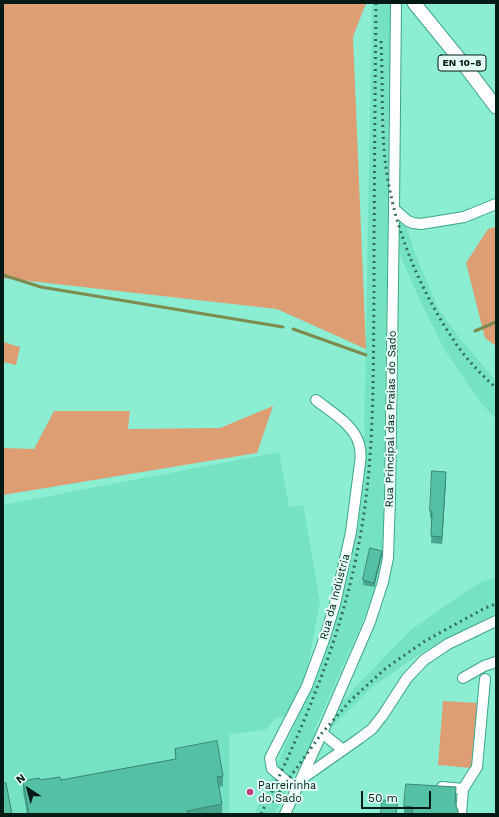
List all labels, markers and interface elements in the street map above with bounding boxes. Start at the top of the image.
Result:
road number: EN 10-8 [438,55,486,71]
street label: Rua Principal das Praias do Sado [383,331,399,507]
street label: Rua da Indústria [317,553,353,641]
north arrow [8,769,48,809]
text: N [14,771,28,787]
place label: Parreirinha do Sado [258,779,316,805]
scale bar [363,783,433,809]
marker: Parreirinha do Sado [245,787,255,797]
text: 50 m [368,791,398,805]

